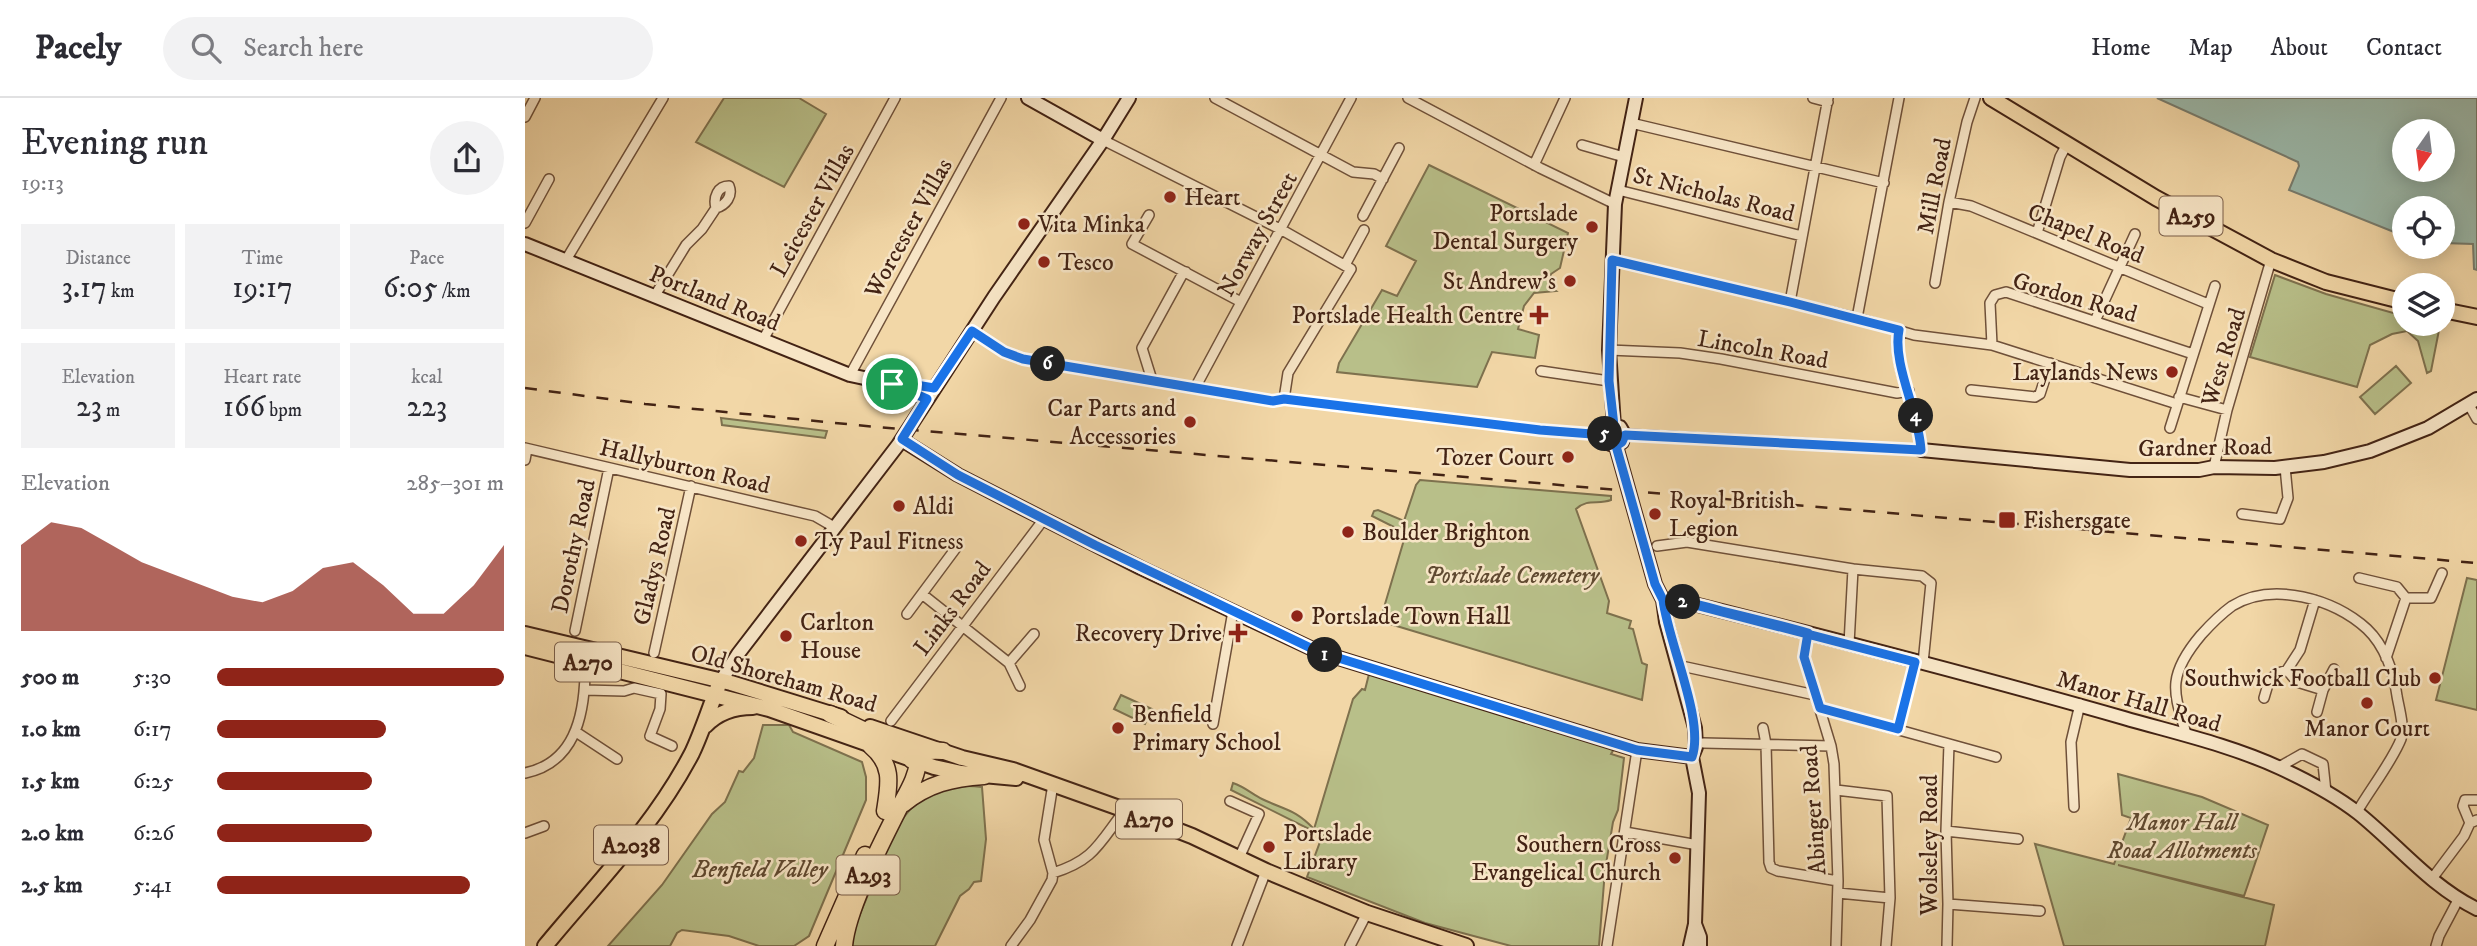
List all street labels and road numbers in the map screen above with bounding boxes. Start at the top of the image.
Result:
street label: Mill Road [1911,136,1959,237]
street label: Leicester Villas [764,139,862,282]
street label: Worcester Villas [858,153,960,304]
street label: St Nicholas Road [1630,160,1798,230]
street label: Norway Street [1211,166,1305,302]
street label: Chapel Road [2023,197,2148,271]
road number: A259 [2159,197,2223,236]
street label: Portland Road [645,259,784,339]
street label: Gordon Road [2009,266,2141,330]
street label: West Road [2195,304,2253,411]
street label: Lincoln Road [1695,324,1831,376]
street label: Gardner Road [2138,432,2272,464]
street label: Hallyburton Road [596,433,773,501]
street label: Dorothy Road [545,476,603,616]
street label: Gladys Road [627,504,683,628]
street label: Links Road [907,555,998,662]
street label: Old Shoreham Road [687,638,880,720]
road number: A270 [555,642,621,682]
street label: Manor Hall Road [2053,664,2225,740]
street label: Abinger Road [1794,744,1834,876]
street label: Wolseley Road [1915,775,1945,916]
road number: A270 [1116,800,1182,838]
road number: A2038 [594,825,668,864]
road number: A293 [837,856,899,894]

